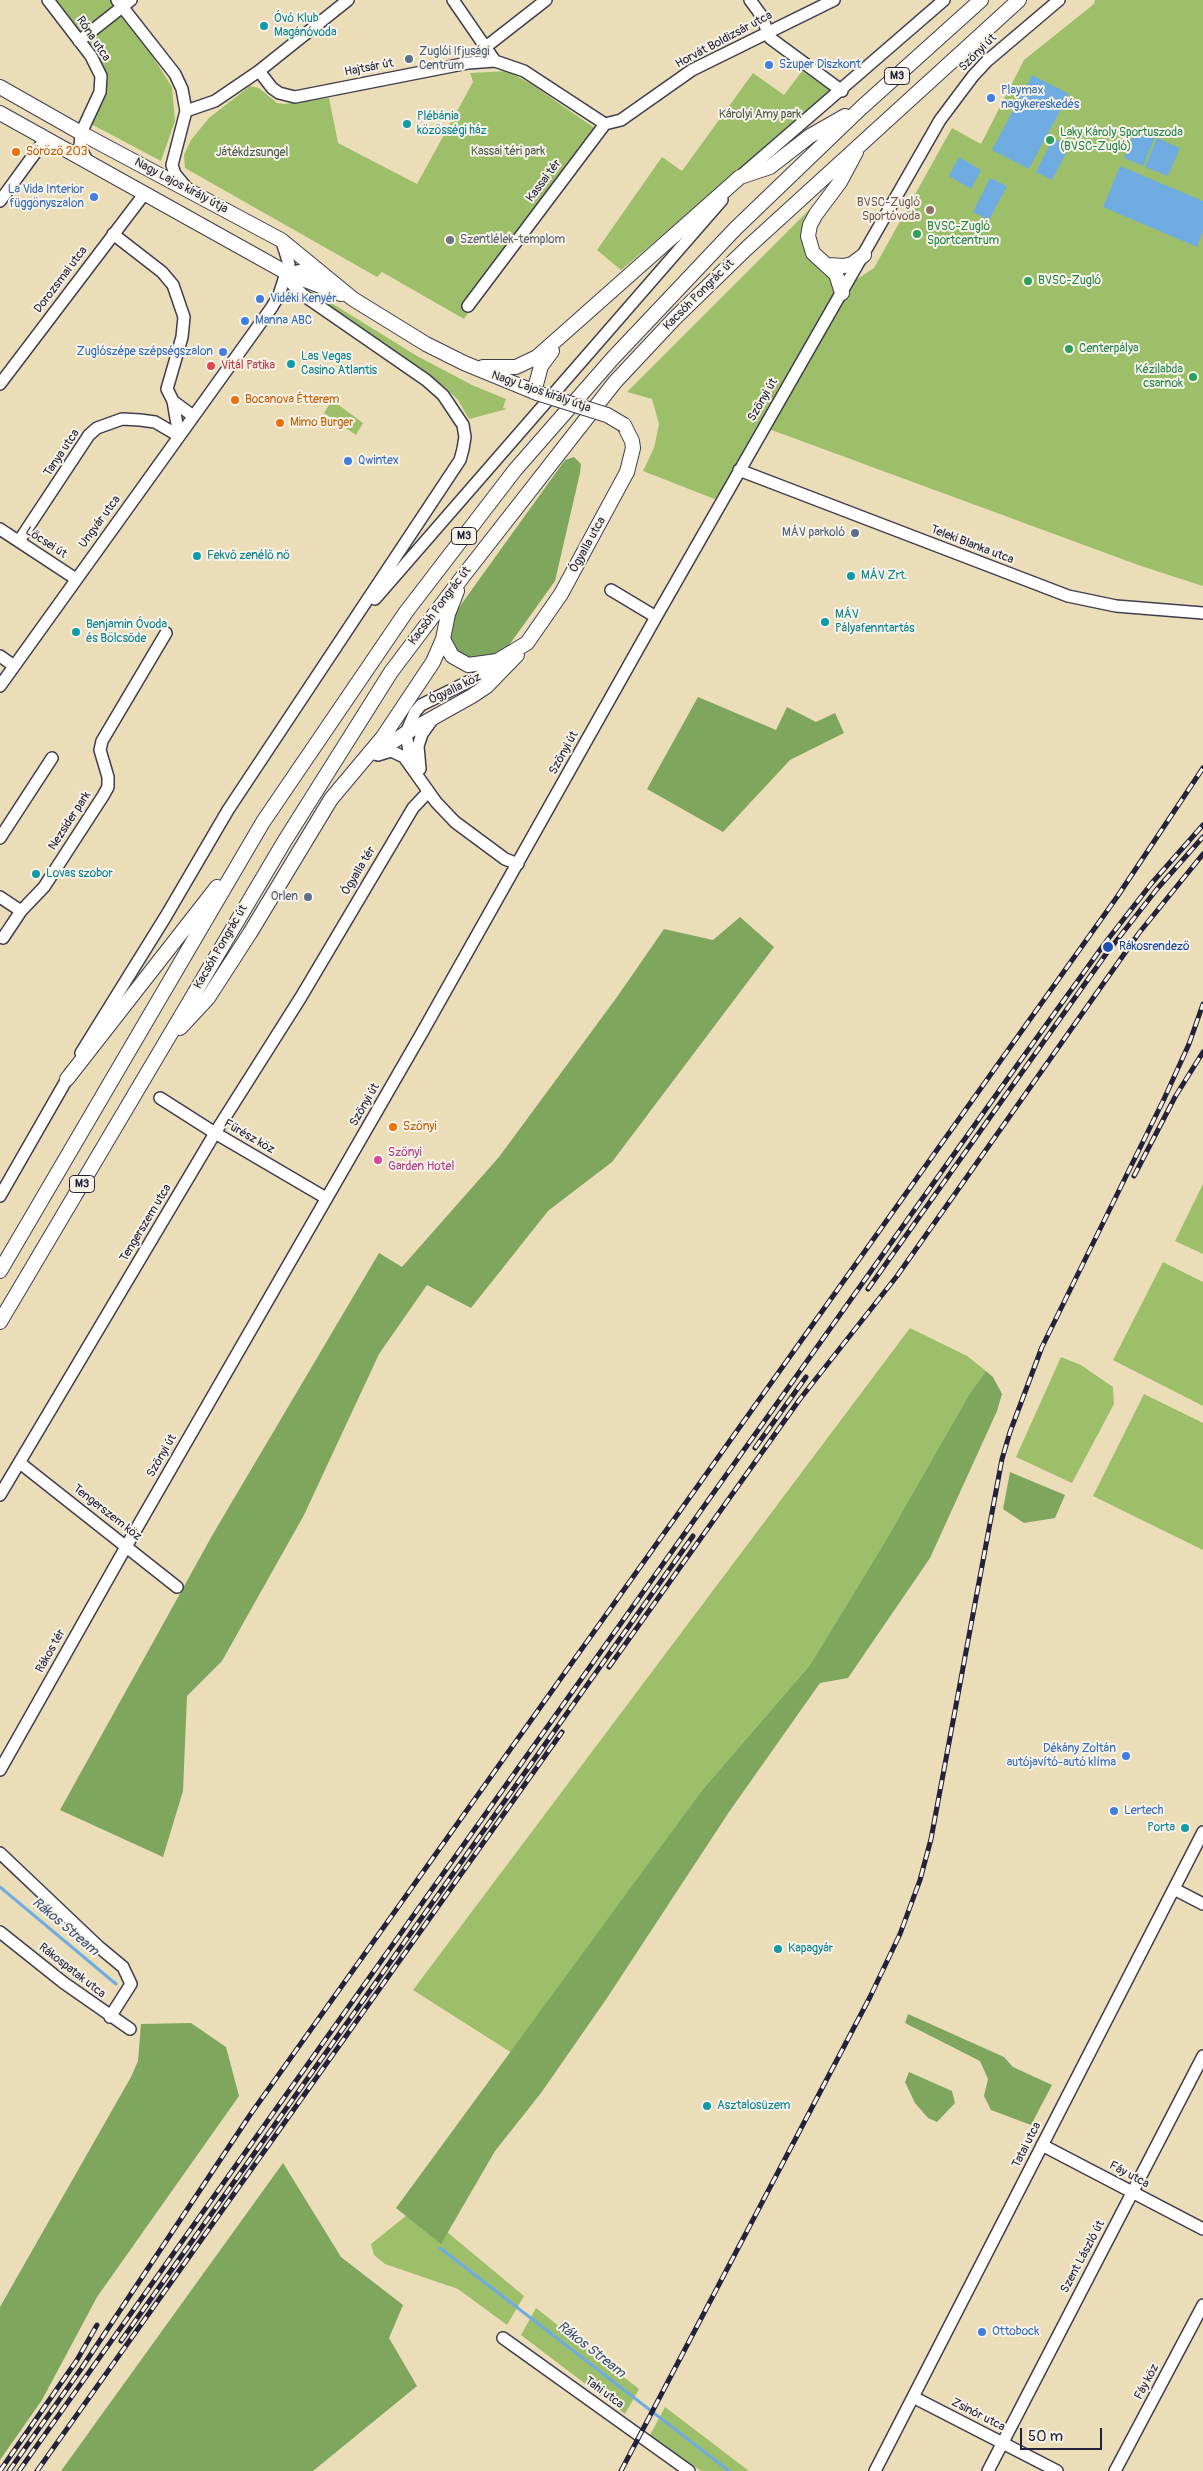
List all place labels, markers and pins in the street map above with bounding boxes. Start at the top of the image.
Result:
place label: Óvó Klub Magánóvoda [274,12,337,40]
marker: Óvó Klub Magánóvoda [258,20,270,32]
place label: Zuglói Ifjusági Centrum [419,45,489,73]
marker: Zuglói Ifjusági Centrum [403,53,415,65]
place label: Szuper Diszkont [779,58,861,72]
marker: Szuper Diszkont [763,59,775,71]
place label: Playmax nagykereskedés [1001,84,1079,112]
marker: Playmax nagykereskedés [985,92,997,104]
place label: Plébánia közösségi ház [417,110,487,138]
marker: Plébánia közösségi ház [401,118,413,130]
place label: Laky Károly Sportuszoda (BVSC-Zugló) [1060,126,1183,154]
marker: Laky Károly Sportuszoda (BVSC-Zugló) [1044,134,1056,146]
place label: Söröző 203 [26,145,87,159]
marker: Söröző 203 [10,146,22,158]
place label: La Vida Interior függönyszalon [8,183,84,211]
marker: La Vida Interior függönyszalon [88,191,100,203]
place label: BVSC-Zugló Sportóvoda [857,196,920,224]
marker: BVSC-Zugló Sportóvoda [924,204,936,216]
place label: BVSC-Zugló Sportcentrum [927,220,999,248]
marker: BVSC-Zugló Sportcentrum [911,228,923,240]
place label: Szentlélek-templom [460,233,565,247]
marker: Szentlélek-templom [444,234,456,246]
place label: BVSC-Zugló [1038,274,1101,288]
marker: BVSC-Zugló [1022,275,1034,287]
place label: Vidéki Kenyér [270,292,337,306]
marker: Vidéki Kenyér [254,293,266,305]
place label: Manna ABC [255,314,312,328]
marker: Manna ABC [239,315,251,327]
place label: Centerpálya [1079,342,1139,356]
marker: Centerpálya [1063,343,1075,355]
place label: Zuglószépe szépségszalon [77,345,213,359]
marker: Zuglószépe szépségszalon [217,346,229,358]
place label: Las Vegas Casino Atlantis [301,350,377,378]
marker: Las Vegas Casino Atlantis [285,358,297,370]
place label: Vitál Patika [221,359,275,373]
marker: Vitál Patika [205,360,217,372]
place label: Kézilabda csarnok [1135,363,1183,391]
marker: Kézilabda csarnok [1187,371,1199,383]
place label: Bocanova Étterem [245,393,339,407]
marker: Bocanova Étterem [229,394,241,406]
place label: Mimo Burger [290,416,354,430]
marker: Mimo Burger [274,417,286,429]
place label: Qwintex [358,454,399,468]
marker: Qwintex [342,455,354,467]
place label: MÁV parkoló [782,526,845,540]
marker: MÁV parkoló [849,527,861,539]
place label: Fekvő zenélő nő [207,549,290,563]
marker: Fekvő zenélő nő [191,550,203,562]
place label: MÁV Zrt. [861,569,907,583]
marker: MÁV Zrt. [845,570,857,582]
place label: MÁV Pályafenntartás [835,608,915,636]
marker: MÁV Pályafenntartás [819,616,831,628]
place label: Benjamin Óvoda és Bölcsőde [86,618,167,646]
marker: Benjamin Óvoda és Bölcsőde [70,626,82,638]
place label: Lovas szobor [46,867,113,881]
marker: Lovas szobor [30,868,42,880]
place label: Orlen [271,890,298,904]
marker: Orlen [302,891,314,903]
marker: Rákosrendező [1101,940,1115,954]
place label: Rákosrendező [1119,940,1190,954]
place label: Szőnyi [403,1120,437,1134]
marker: Szőnyi [387,1121,399,1133]
place label: Szőnyi Garden Hotel [388,1146,454,1174]
marker: Szőnyi Garden Hotel [372,1154,384,1166]
place label: Dékány Zoltán autójavító-autó klíma [1007,1742,1116,1770]
marker: Dékány Zoltán autójavító-autó klíma [1120,1750,1132,1762]
place label: Lertech [1124,1804,1163,1818]
marker: Lertech [1108,1805,1120,1817]
place label: Porta [1147,1821,1175,1835]
marker: Porta [1179,1822,1191,1834]
place label: Kapagyár [788,1942,833,1956]
marker: Kapagyár [772,1943,784,1955]
place label: Asztalosüzem [717,2099,790,2113]
marker: Asztalosüzem [701,2100,713,2112]
place label: Ottobock [992,2325,1039,2339]
marker: Ottobock [976,2326,988,2338]

